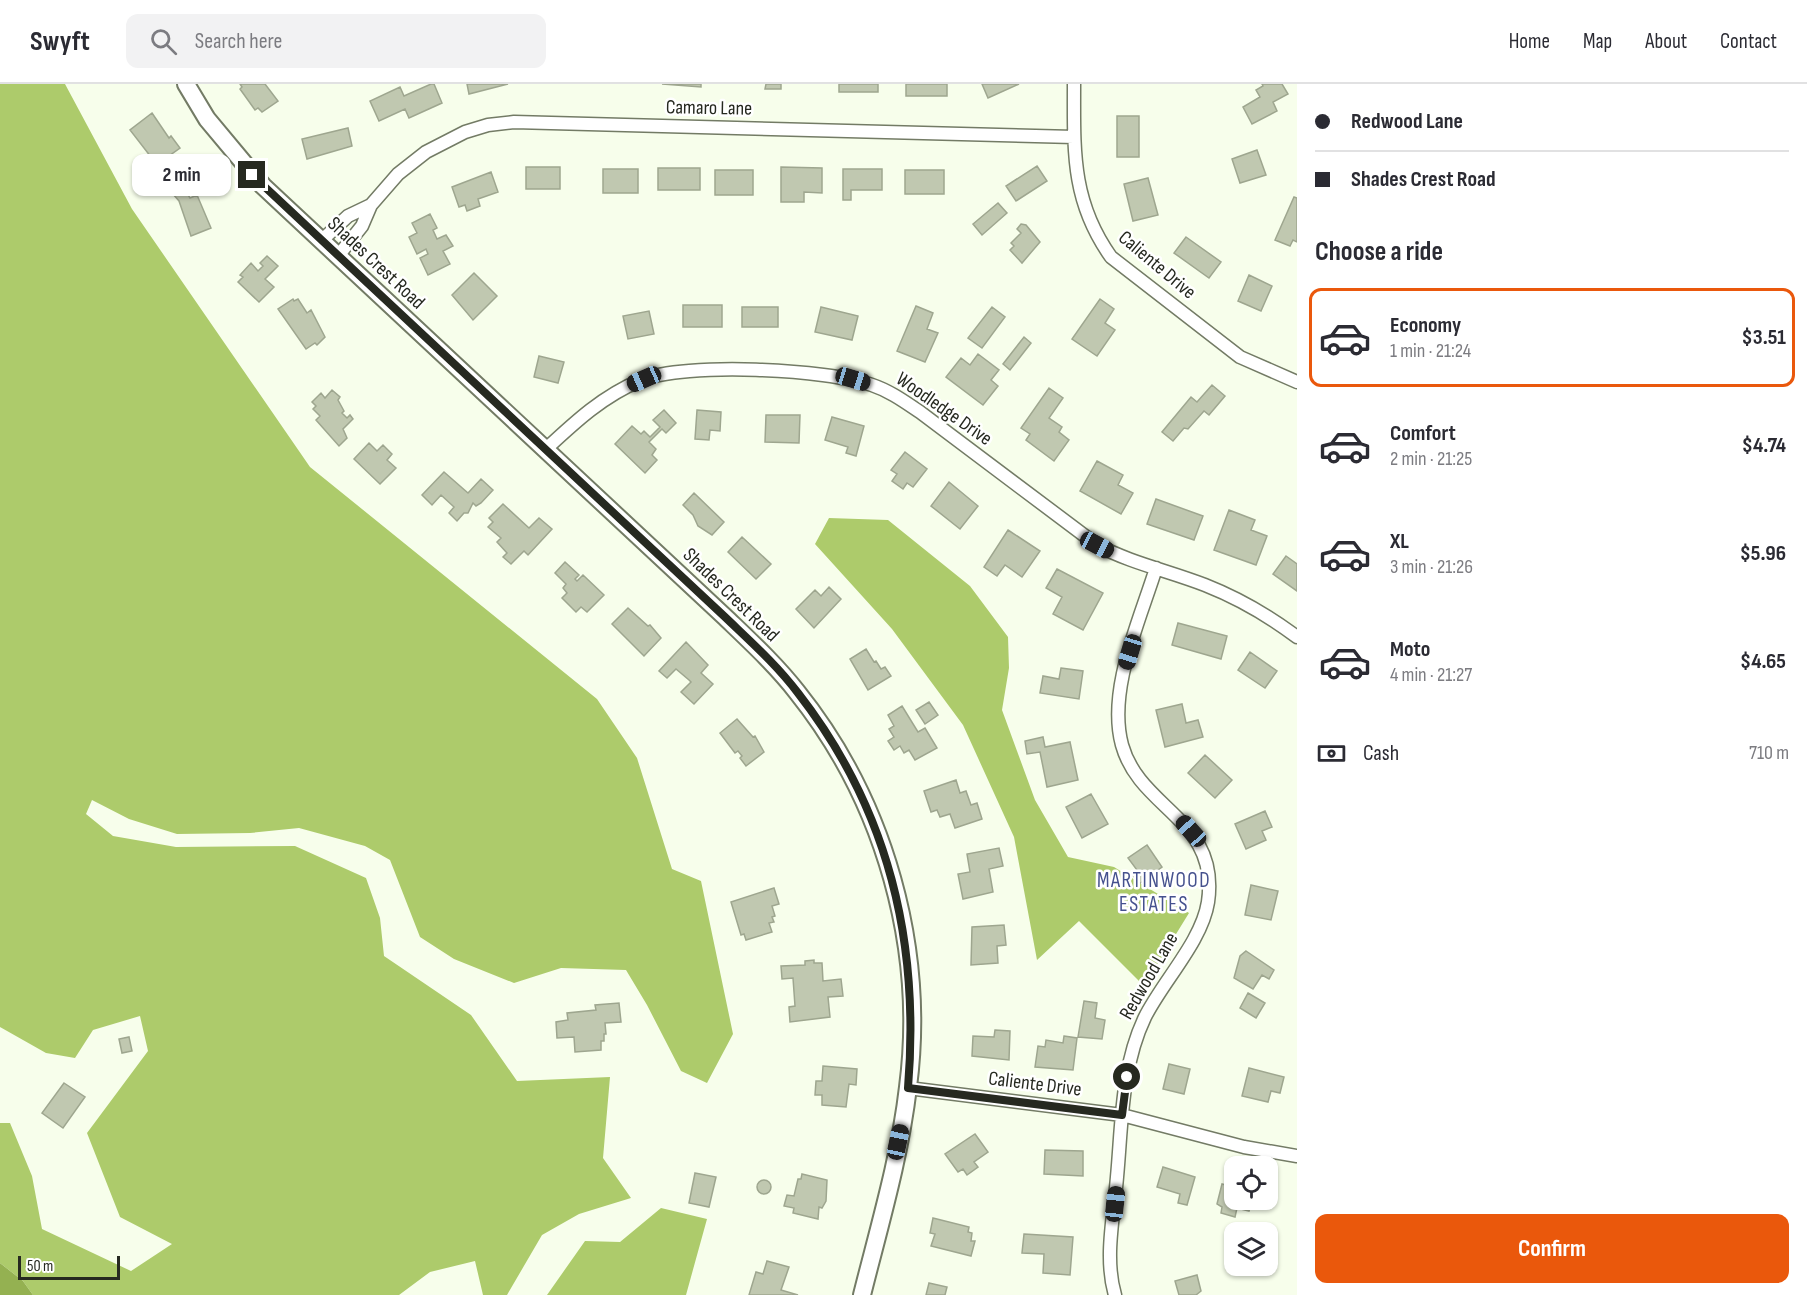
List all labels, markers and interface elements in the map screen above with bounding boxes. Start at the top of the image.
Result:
search box [126,14,546,68]
text: Swyft [30,25,90,58]
icon: search [147,25,180,58]
text: Search here [195,28,282,55]
text: Home [1509,29,1550,54]
text: Map [1583,29,1612,54]
text: About [1645,29,1687,54]
text: Contact [1720,29,1777,54]
street label: Camaro Lane [666,95,752,121]
text: Redwood Lane [1351,108,1463,135]
callout: 2 min [132,154,231,196]
route end [238,161,265,188]
text: 2 min [162,163,201,187]
text: Shades Crest Road [1351,166,1496,193]
street label: Shades Crest Road [322,212,430,314]
street label: Caliente Drive [1113,226,1201,304]
text: Choose a ride [1315,236,1443,268]
icon: car [1318,311,1372,365]
text: Economy [1390,312,1461,339]
text: $3.51 [1742,324,1786,351]
text: 1 min · 21:24 [1390,339,1471,363]
car [624,363,664,395]
car [833,365,873,393]
street label: Woodledge Drive [891,367,997,451]
icon: car [1318,419,1372,473]
text: Comfort [1390,420,1456,447]
text: $4.74 [1742,432,1786,459]
text: 2 min · 21:25 [1390,447,1472,471]
icon: car [1318,527,1372,581]
text: XL [1390,528,1409,555]
car [1077,529,1117,561]
text: $5.96 [1740,540,1786,567]
street label: Shades Crest Road [678,543,784,647]
text: 3 min · 21:26 [1390,555,1473,579]
car [1116,632,1144,672]
icon: car [1318,635,1372,689]
text: Moto [1390,636,1430,663]
text: $4.65 [1740,648,1786,675]
text: 4 min · 21:27 [1390,663,1472,687]
icon: cash [1315,737,1348,770]
text: Cash [1363,740,1399,767]
text: 710 m [1749,741,1789,765]
car [1172,812,1210,850]
district label: MARTINWOOD ESTATES [1097,868,1211,917]
street label: Redwood Lane [1115,928,1183,1024]
route start [1113,1063,1140,1090]
street label: Caliente Drive [987,1066,1083,1102]
car [885,1123,911,1161]
map controls [1224,1156,1278,1276]
button: locate [1224,1156,1278,1210]
car [1104,1185,1126,1223]
button: Confirm [1315,1214,1789,1283]
button: layers [1224,1222,1278,1276]
scale bar [18,1253,120,1280]
text: 50 m [27,1257,53,1276]

